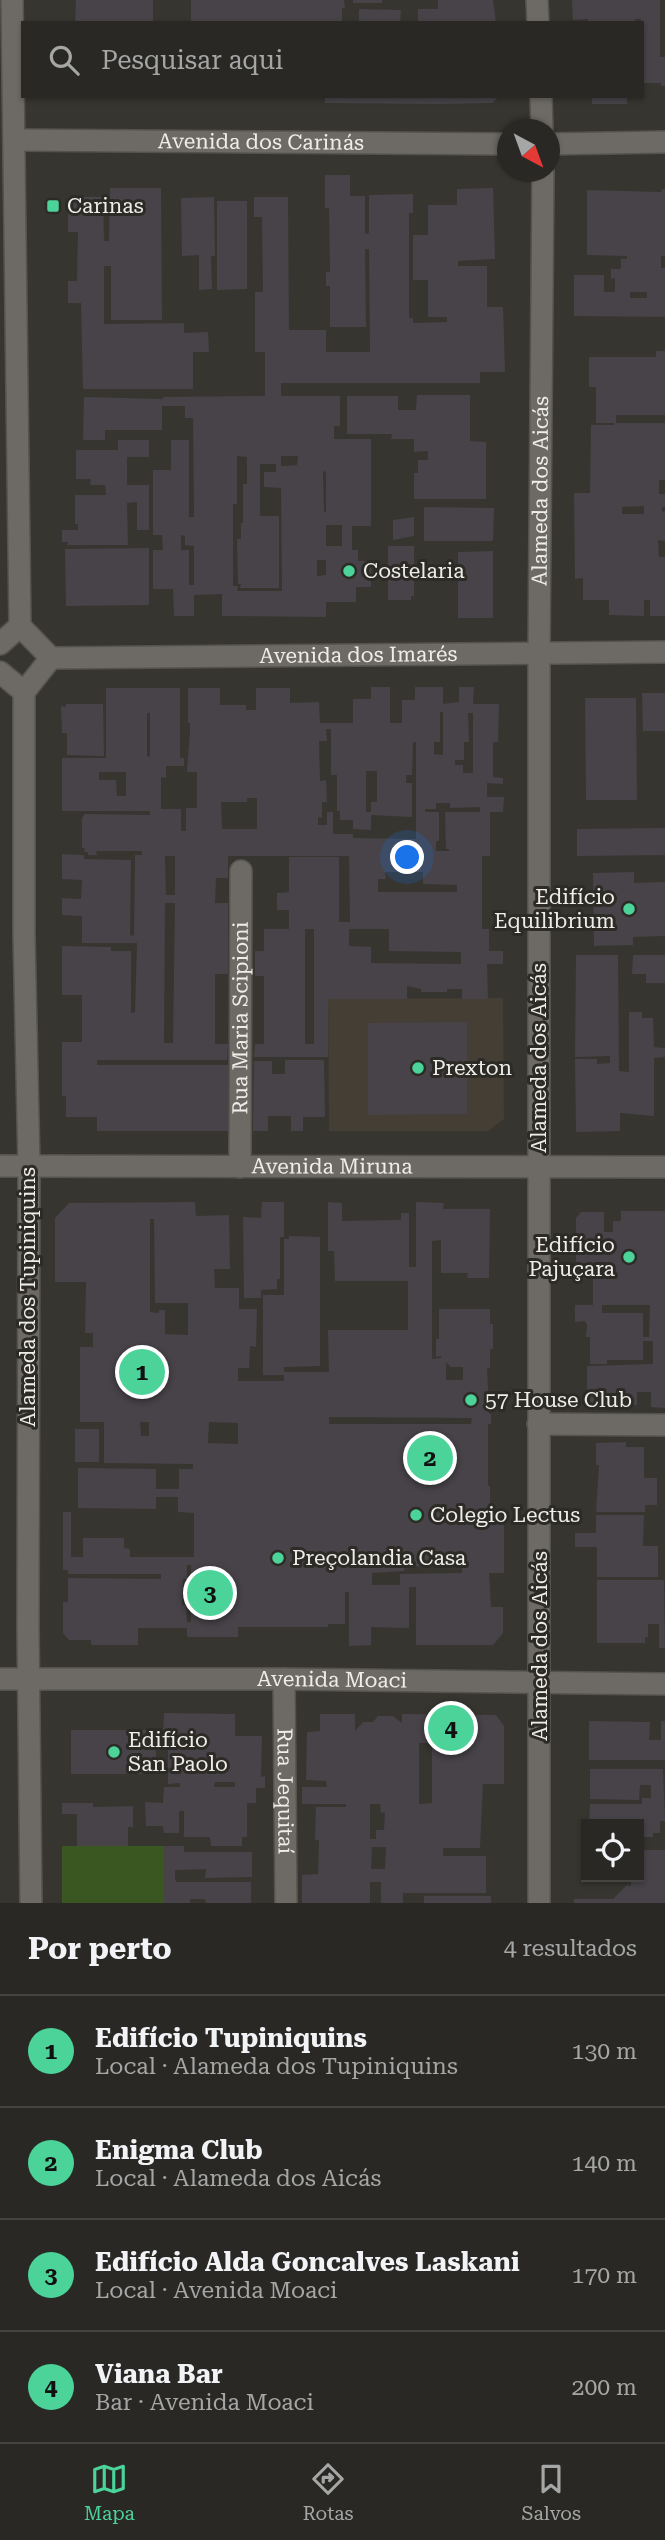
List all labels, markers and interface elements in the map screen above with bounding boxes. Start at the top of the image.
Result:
search box [21,21,644,98]
icon: search [45,41,83,79]
text: Pesquisar aqui [101,45,283,75]
north arrow [497,119,560,182]
street label: Avenida dos Carinás [158,129,364,155]
place label: Carinas [67,194,144,218]
marker: Carinas [45,198,61,214]
street label: Alameda dos Aicás [528,396,553,586]
place label: Costelaria [363,559,465,583]
marker: Costelaria [341,563,357,579]
street label: Avenida dos Imarés [259,642,457,668]
your location [390,840,424,874]
place label: Edifício Equilibrium [494,885,615,933]
marker: Edifício Equilibrium [621,901,637,917]
street label: Rua Maria Scipioni [228,921,253,1114]
street label: Alameda dos Aicás [527,963,551,1153]
place label: Prexton [432,1056,513,1080]
marker: Prexton [410,1060,426,1076]
street label: Avenida Miruna [251,1154,413,1179]
street label: Alameda dos Tupiniquins [16,1167,40,1427]
place label: Edifício Pajuçara [528,1233,616,1281]
marker: Edifício Pajuçara [621,1249,637,1265]
pin: 1 [119,1346,165,1398]
place label: 57 House Club [485,1388,632,1412]
marker: 57 House Club [463,1392,479,1408]
pin: 2 [407,1432,453,1484]
place label: Colegio Lectus [430,1503,580,1527]
marker: Colegio Lectus [408,1507,424,1523]
place label: Preçolandia Casa [292,1546,467,1570]
marker: Preçolandia Casa [270,1550,286,1566]
street label: Alameda dos Aicás [528,1551,552,1741]
pin: 3 [187,1567,233,1619]
street label: Avenida Moaci [257,1667,407,1693]
pin: 4 [428,1702,474,1754]
place label: Edifício San Paolo [128,1728,228,1776]
street label: Rua Jequitaí [272,1728,298,1855]
marker: Edifício San Paolo [106,1744,122,1760]
map controls [581,1819,644,1882]
button: locate [581,1819,644,1882]
text: Por perto [28,1931,172,1966]
text: 4 resultados [504,1935,637,1962]
text: Edifício Tupiniquins [95,2023,367,2053]
text: 1 [45,2038,57,2065]
text: 130 m [572,2038,637,2065]
text: Local · Alameda dos Tupiniquins [95,2053,458,2080]
text: Enigma Club [95,2135,263,2165]
text: 2 [45,2150,57,2177]
text: 140 m [572,2150,637,2177]
text: Local · Alameda dos Aicás [95,2165,381,2192]
text: Edifício Alda Goncalves Laskani [95,2247,520,2277]
text: 3 [45,2262,57,2289]
text: 170 m [572,2262,637,2289]
text: Local · Avenida Moaci [95,2277,337,2304]
text: Viana Bar [95,2359,223,2389]
text: 4 [45,2374,57,2401]
text: 200 m [572,2374,637,2401]
text: Bar · Avenida Moaci [95,2389,314,2416]
tab: Mapa [84,2460,135,2525]
tab: Rotas [303,2460,354,2525]
tab: Salvos [522,2460,581,2525]

